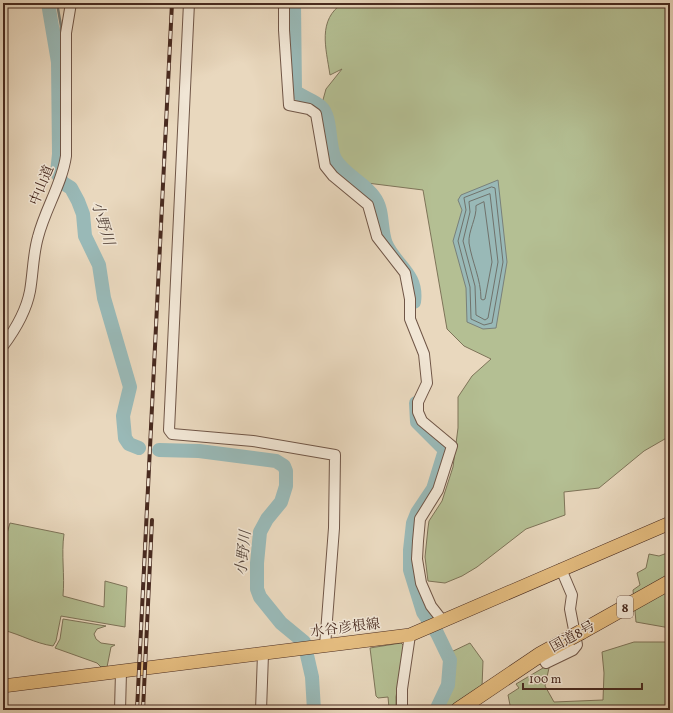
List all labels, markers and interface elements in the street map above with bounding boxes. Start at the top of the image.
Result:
street label: 中山道 [26,163,59,209]
water label: 小野川 [85,199,119,250]
water label: 小野川 [232,528,257,577]
road number: 8 [617,596,633,618]
street label: 水谷彦根線 [309,615,381,642]
street label: 国道8号 [547,617,599,658]
scale bar [523,665,642,691]
text: 100 m [529,672,562,688]

